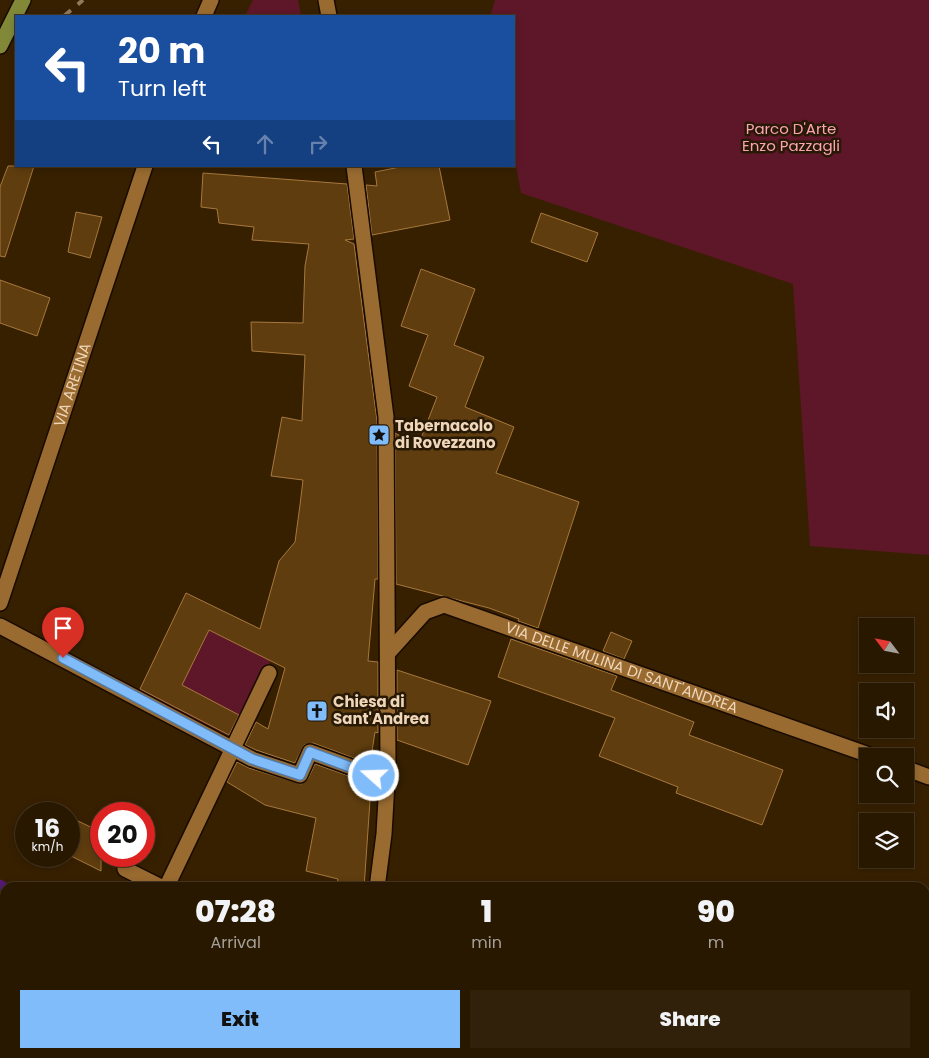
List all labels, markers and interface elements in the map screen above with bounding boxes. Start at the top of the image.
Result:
text: 20 m [118,26,205,75]
icon: left [35,35,100,100]
text: Turn left [118,73,206,104]
park label: Parco D'Arte Enzo Pazzagli [742,118,840,156]
icon: left [198,130,226,158]
icon: ahead [251,130,279,158]
icon: right [304,130,332,158]
street label: VIA ARETINA [48,340,96,429]
place label: Tabernacolo di Rovezzano [395,415,496,453]
place icon: Tabernacolo di Rovezzano [367,423,391,447]
pin [42,607,84,658]
icon: arrive [49,614,77,642]
street label: VIA DELLE MULINA DI SANT'ANDREA [503,617,741,718]
north arrow [859,618,914,672]
map controls [859,618,914,868]
button: sound [859,683,914,738]
place label: Chiesa di Sant'Andrea [333,691,429,729]
church icon: Chiesa di Sant'Andrea [305,699,329,723]
button: search [859,748,914,803]
position arrow [347,749,399,801]
speed limit sign: 20 [90,802,155,867]
text: 16 [35,811,60,846]
button: layers [859,813,914,868]
text: km/h [32,838,63,855]
text: 07:28 [195,890,276,933]
text: 1 [481,890,492,933]
text: 90 [697,890,735,933]
text: Arrival [210,931,261,954]
text: min [471,931,502,954]
text: m [708,931,724,954]
button: Exit [20,990,460,1048]
button: Share [470,990,910,1048]

